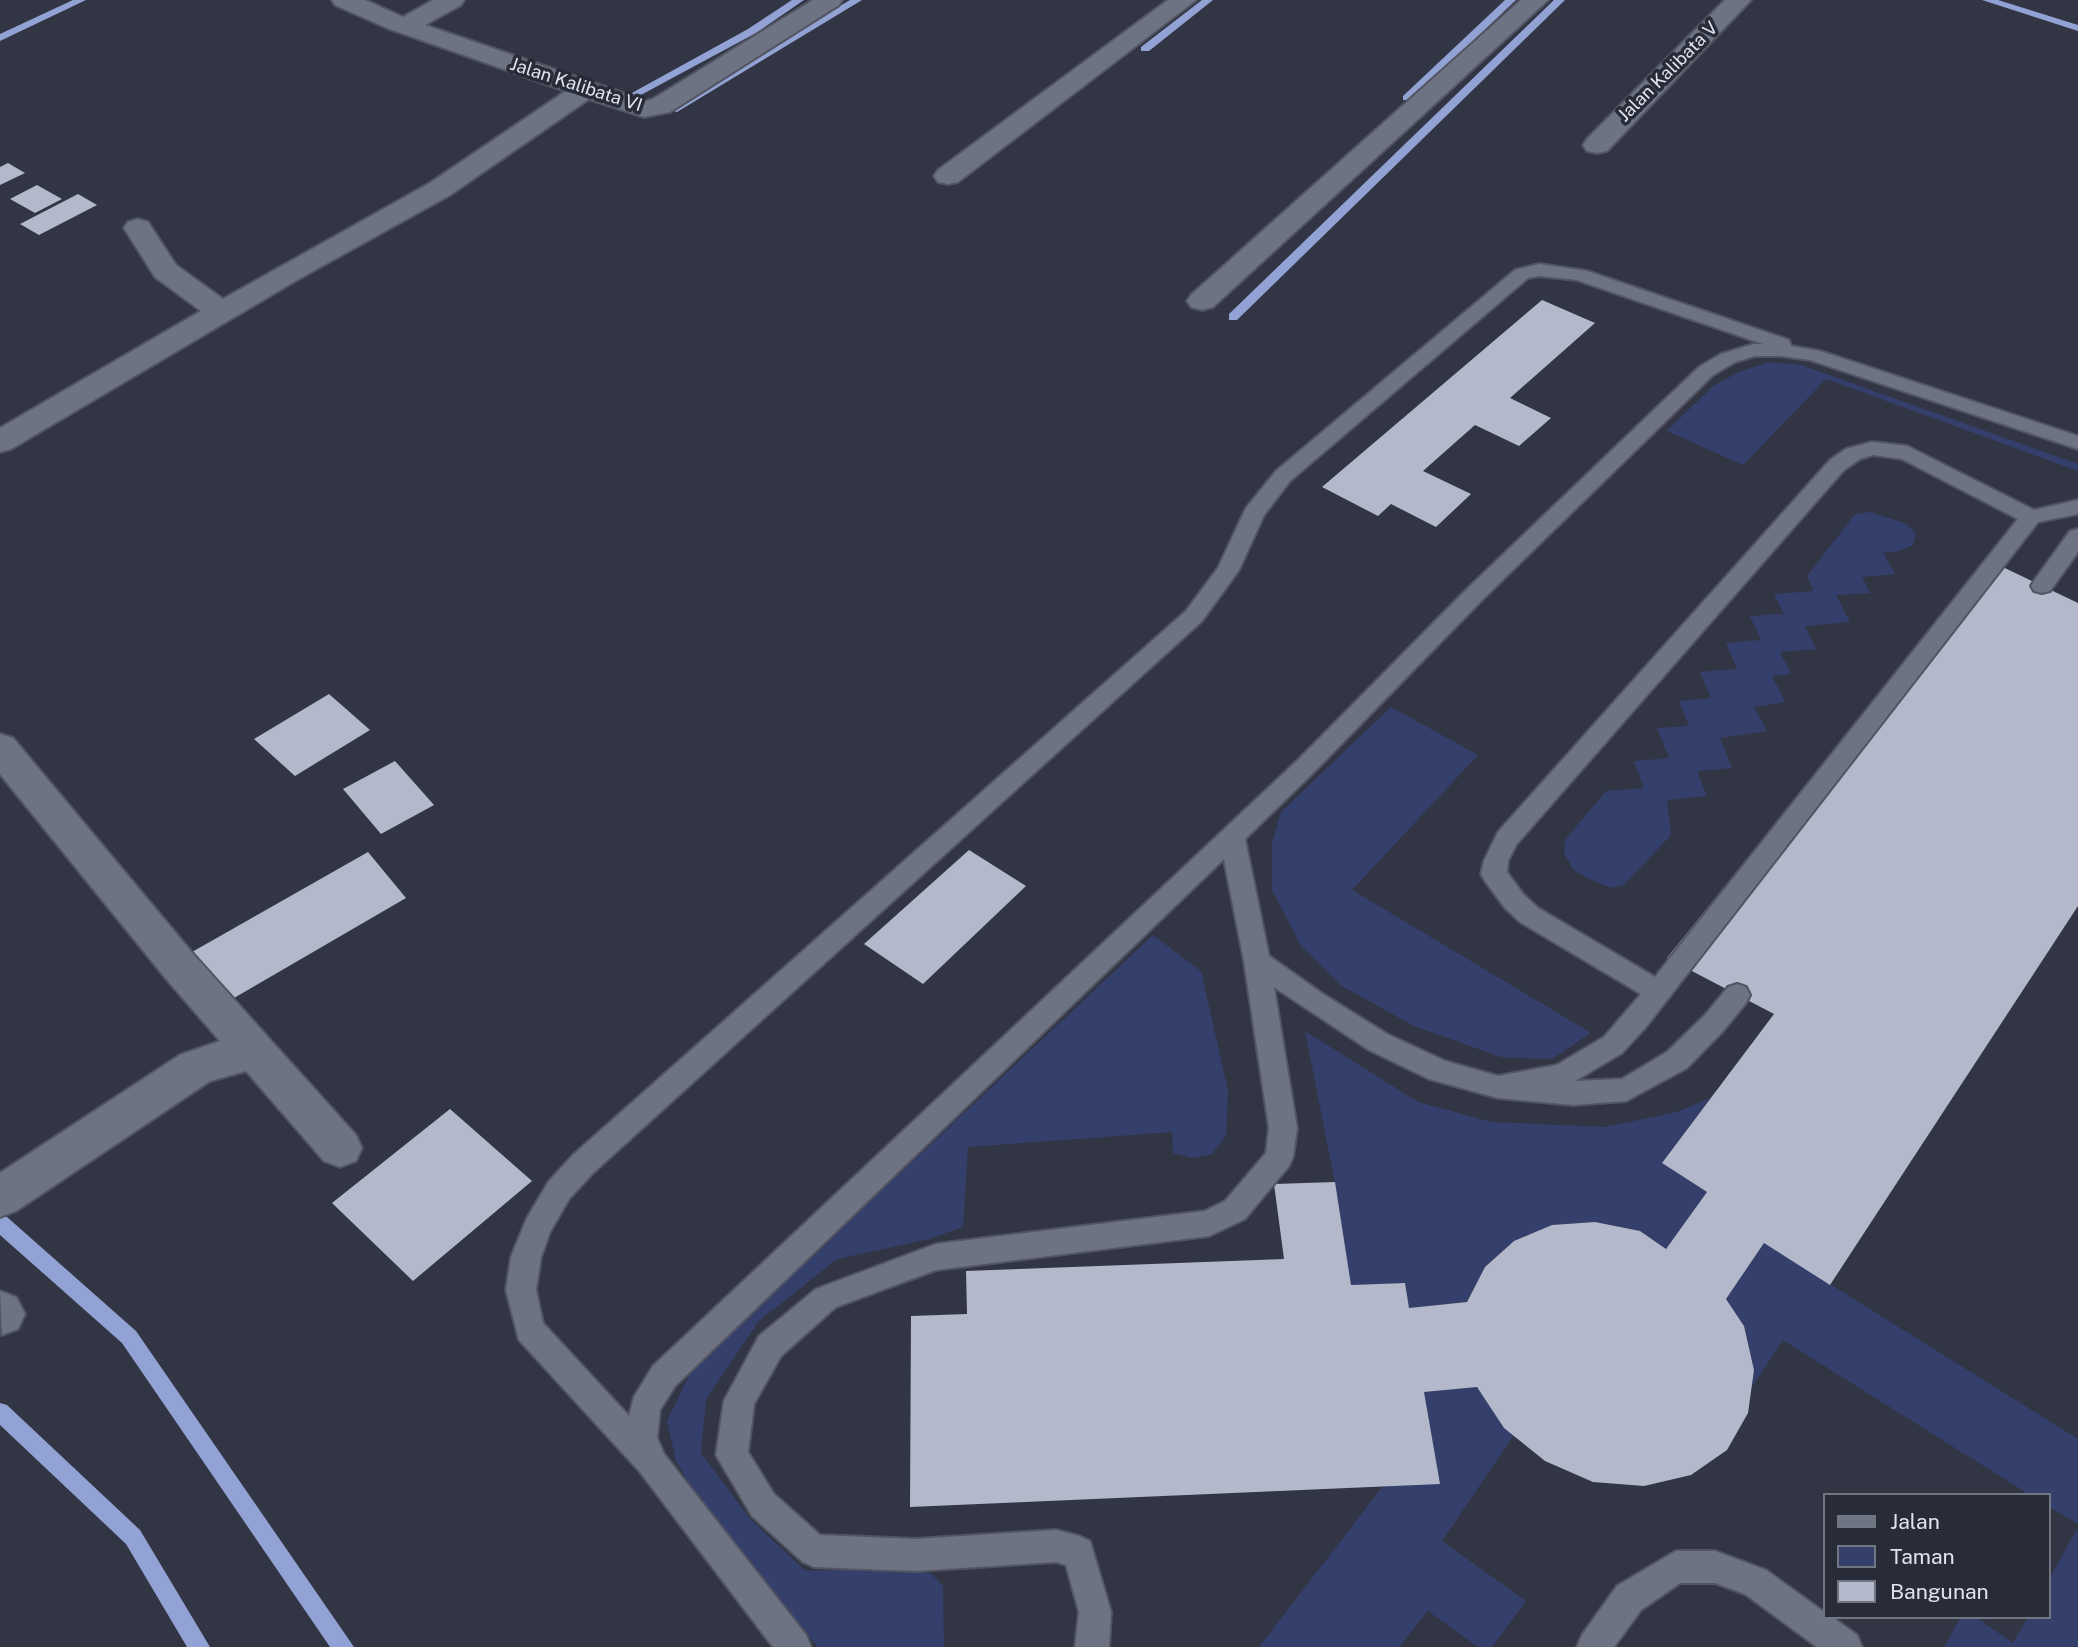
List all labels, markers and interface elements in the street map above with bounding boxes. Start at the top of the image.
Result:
street label: Jalan Kalibata V [1613,17,1723,127]
street label: Jalan Kalibata VI [507,53,645,117]
legend [1822,1493,2050,1619]
text: Jalan [1890,1509,1940,1534]
text: Taman [1890,1544,1955,1569]
text: Bangunan [1890,1579,1989,1604]

